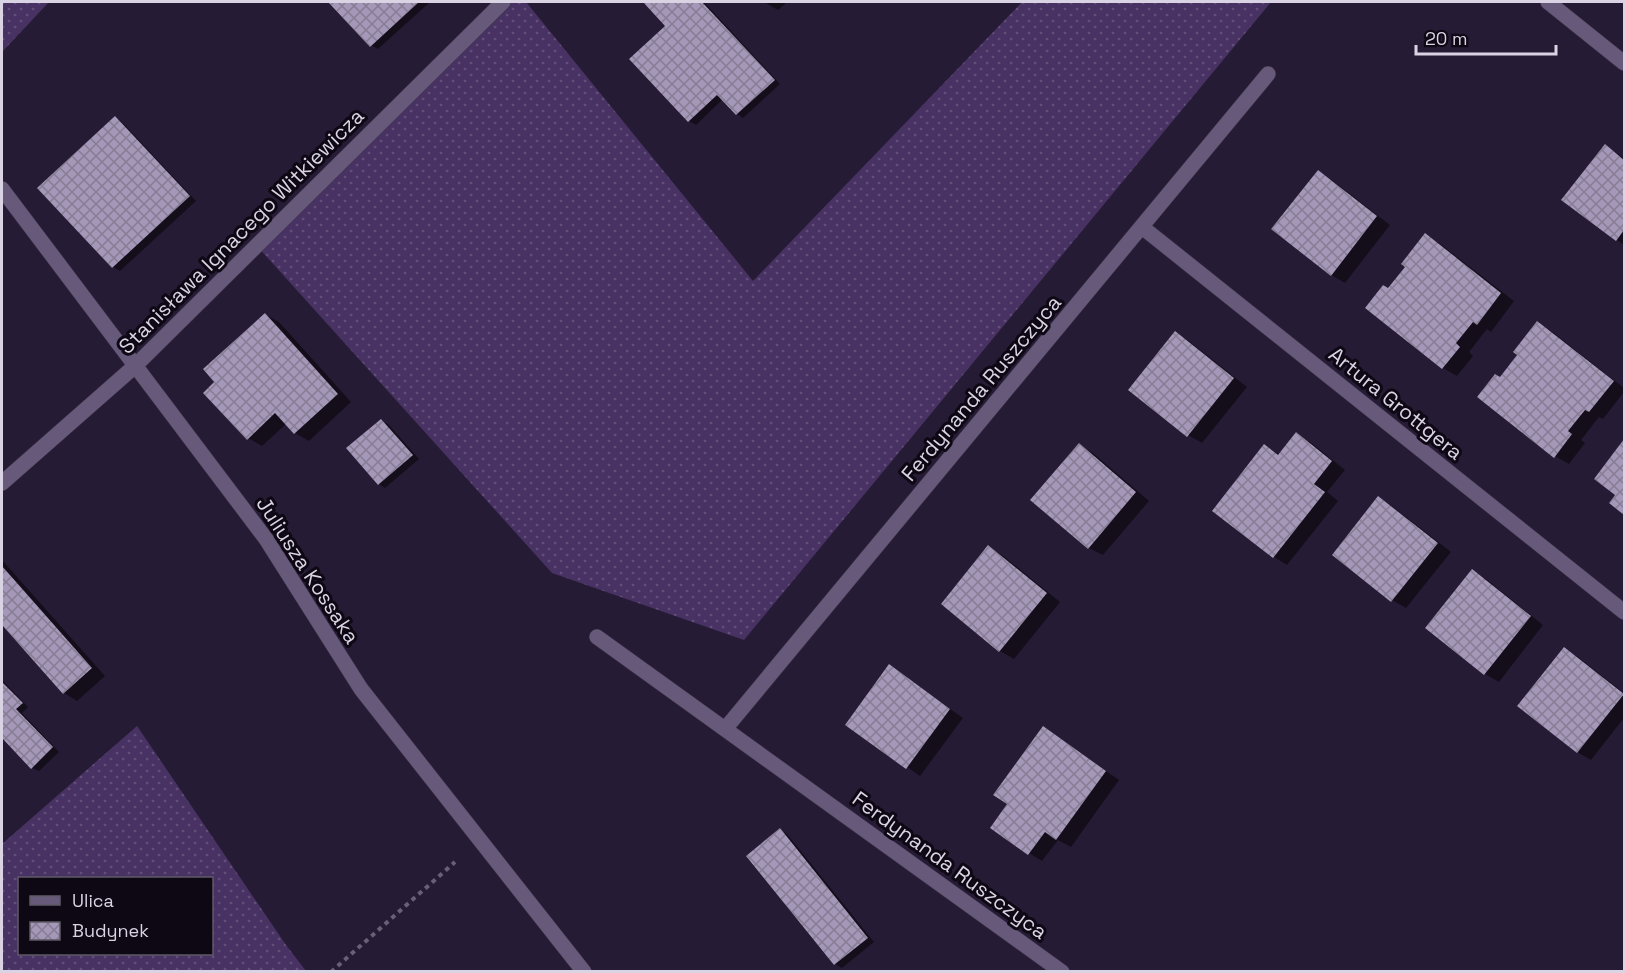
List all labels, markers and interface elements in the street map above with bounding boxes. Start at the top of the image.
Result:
scale bar [1416,18,1556,56]
text: 20 m [1425,27,1468,50]
street label: Stanisława Ignacego Witkiewicza [113,103,369,359]
street label: Ferdynanda Ruszczyca [895,289,1067,487]
street label: Artura Grottgera [1323,341,1469,465]
street label: Juliusza Kossaka [250,491,366,649]
street label: Ferdynanda Ruszczyca [847,785,1053,945]
legend [18,877,213,955]
text: Ulica [72,889,114,912]
text: Budynek [72,919,149,942]

